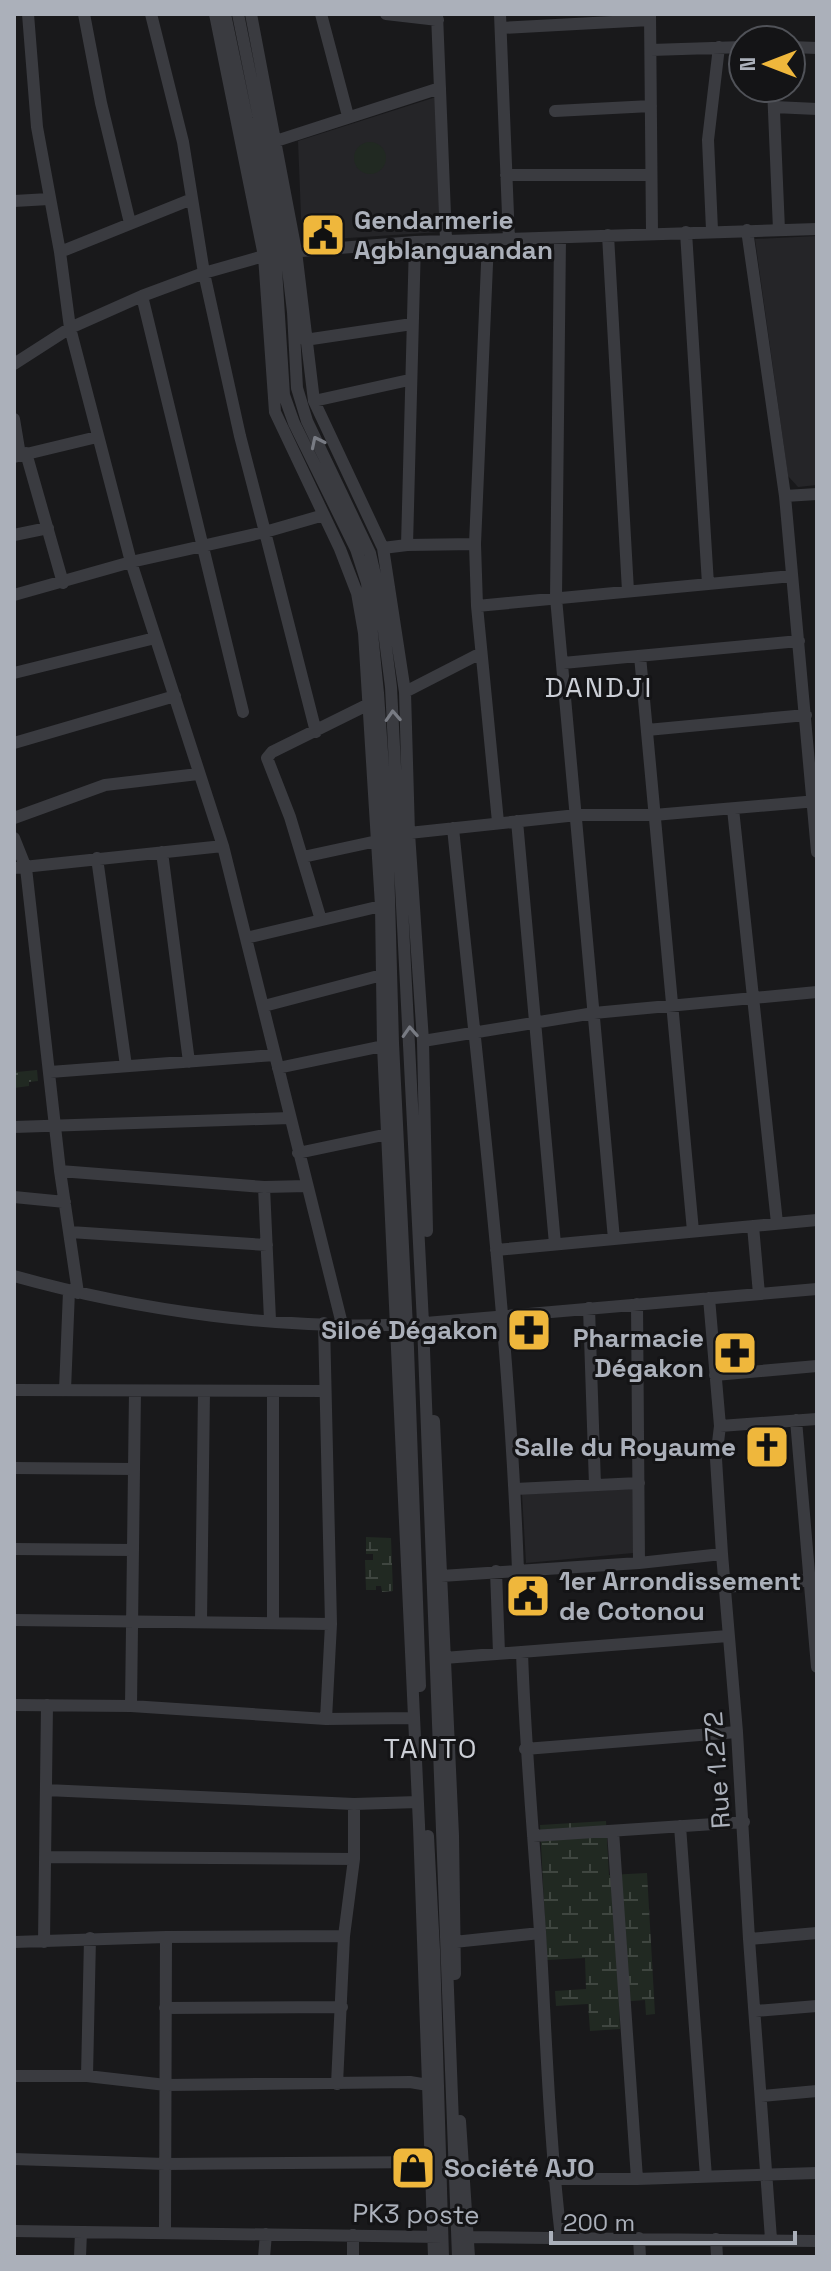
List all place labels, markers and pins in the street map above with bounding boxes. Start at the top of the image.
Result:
place label: Gendarmerie Agblanguandan [354,203,553,267]
public building icon: Gendarmerie Agblanguandan [299,211,347,259]
pharmacy icon: Siloé Dégakon [505,1306,553,1354]
place label: Siloé Dégakon [321,1313,498,1347]
place label: Pharmacie Dégakon [573,1321,704,1385]
pharmacy icon: Pharmacie Dégakon [711,1329,759,1377]
church icon: Salle du Royaume [743,1423,791,1471]
place label: Salle du Royaume [514,1430,736,1464]
place label: 1er Arrondissement de Cotonou [559,1564,801,1628]
public building icon: 1er Arrondissement de Cotonou [504,1572,552,1620]
shop icon: Société AJO [389,2144,437,2192]
place label: Société AJO [444,2151,595,2185]

